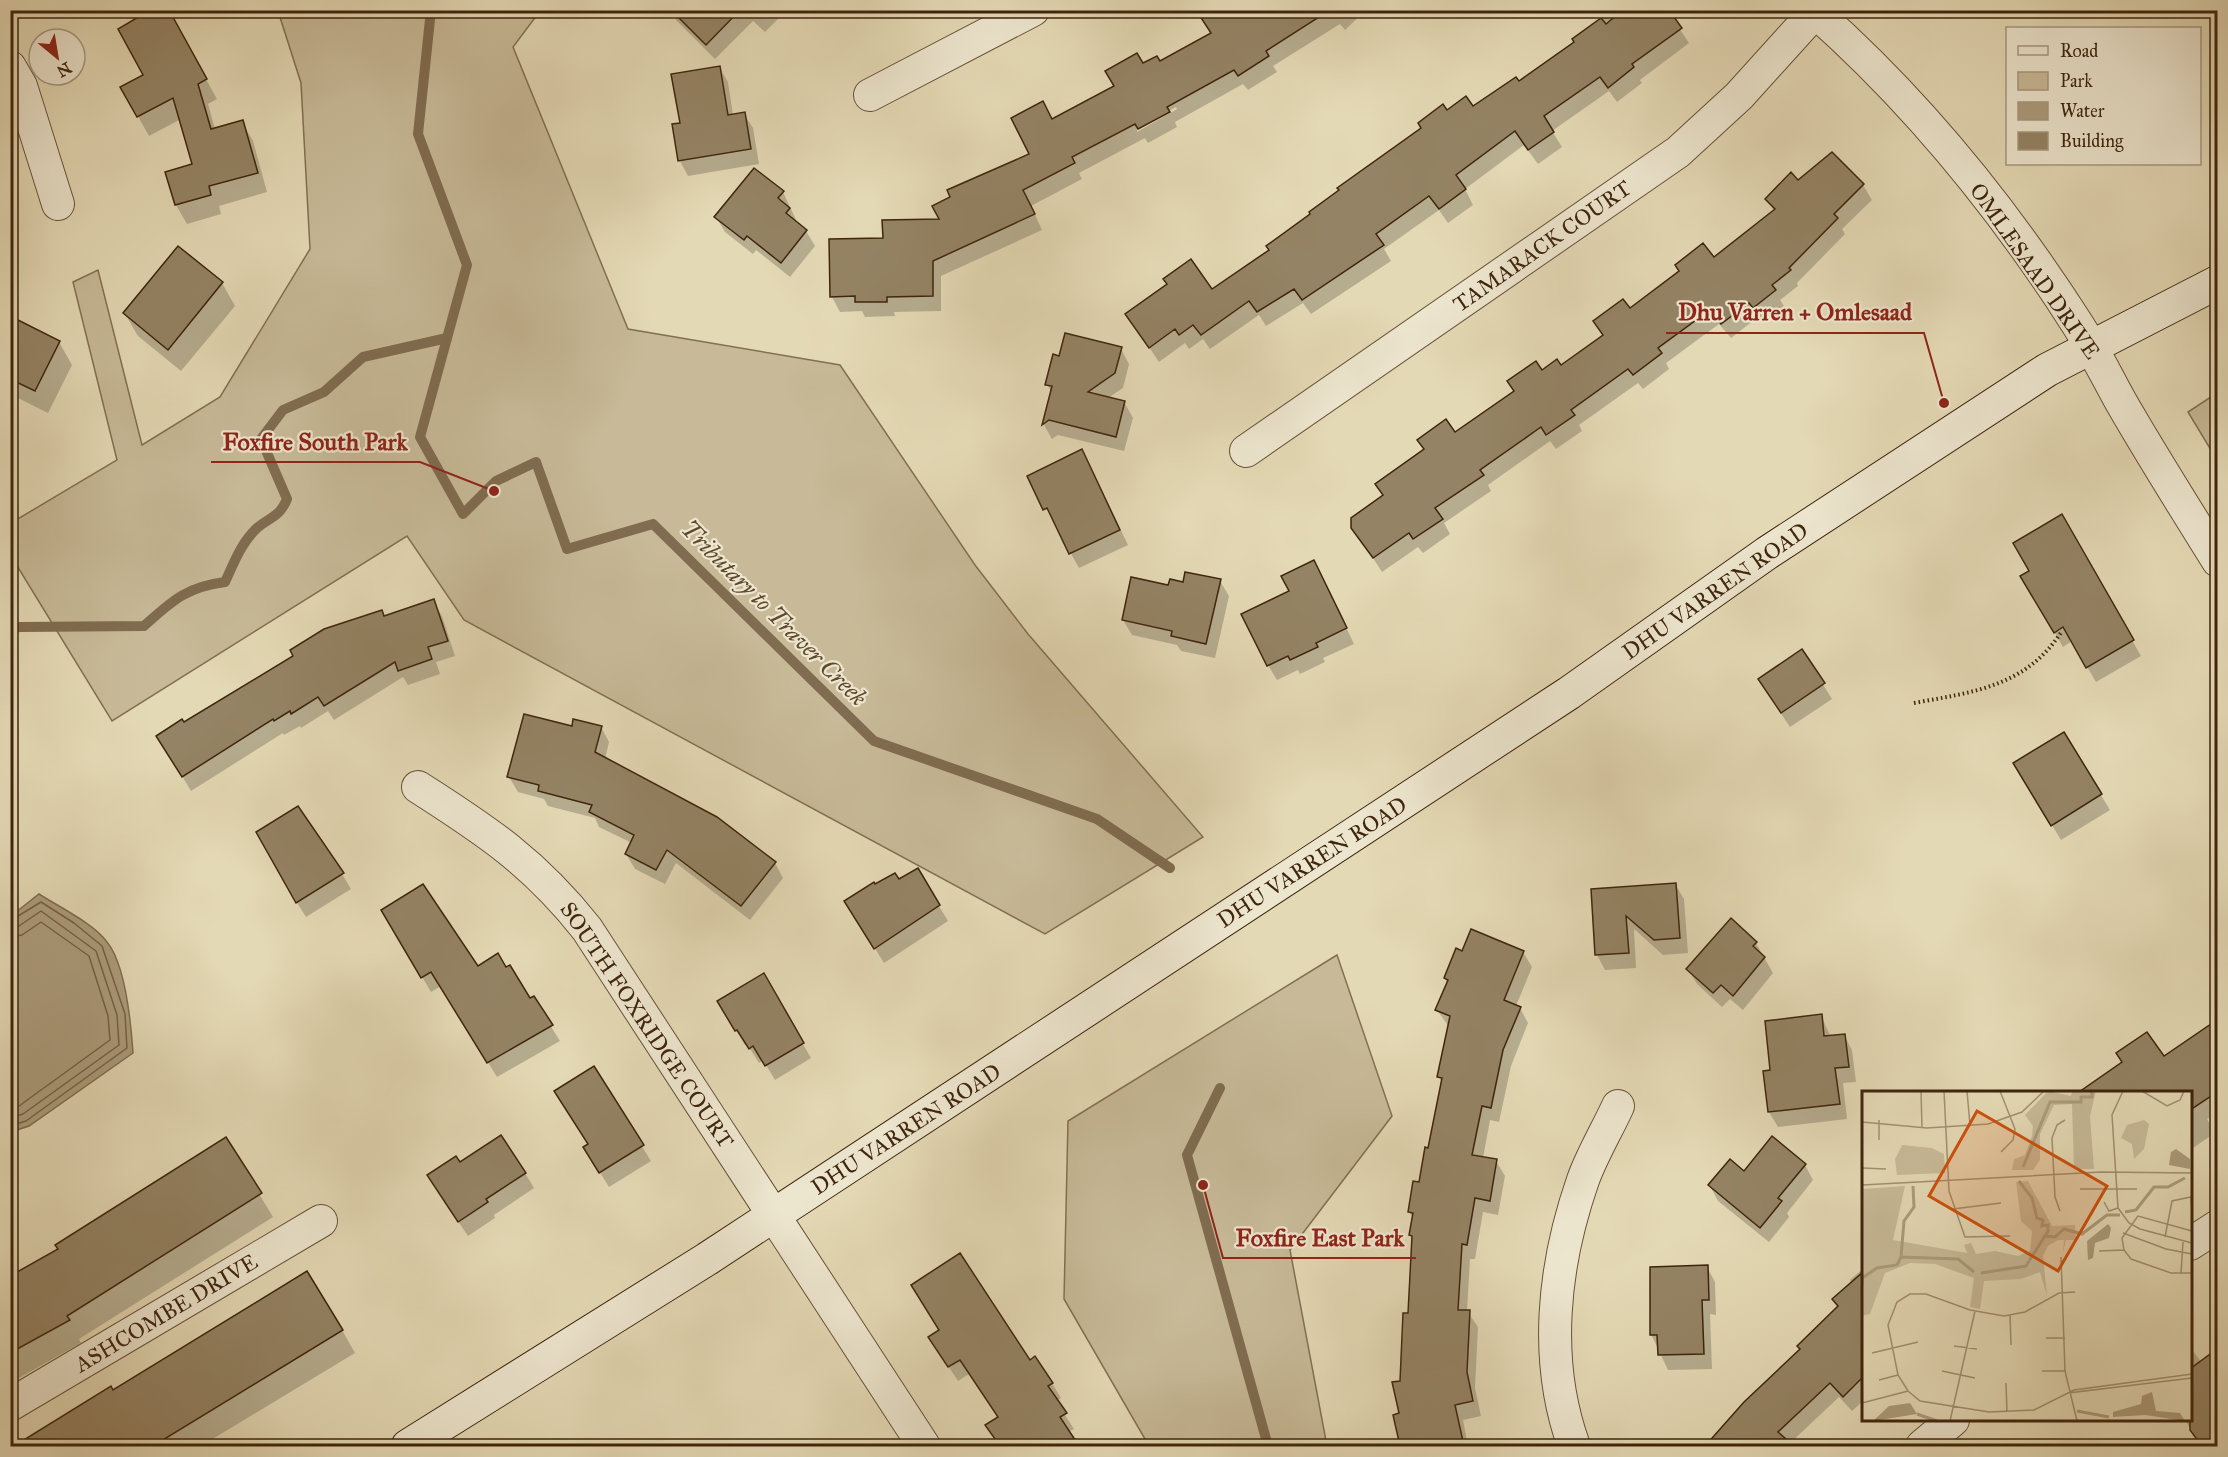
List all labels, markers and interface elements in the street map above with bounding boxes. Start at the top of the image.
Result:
north arrow [27,27,87,87]
legend [2006,27,2201,165]
text: Road [2060,40,2098,62]
text: N [53,58,75,81]
text: Park [2060,70,2093,92]
text: Water [2060,100,2105,122]
text: Building [2060,130,2124,153]
street label: TAMARACK COURT [1448,174,1636,318]
street label: OMLESAAD DRIVE [1964,178,2106,364]
callout: Dhu Varren + Omlesaad [1666,291,1924,333]
text: Dhu Varren + Omlesaad [1678,297,1913,327]
callout: Foxfire South Park [211,420,420,462]
text: Foxfire South Park [222,427,408,457]
water label: Tributary to Traver Creek [675,514,873,712]
street label: DHU VARREN ROAD [1617,517,1813,665]
street label: DHU VARREN ROAD [1212,791,1412,933]
street label: SOUTH FOXRIDGE COURT [554,897,740,1153]
street label: DHU VARREN ROAD [806,1058,1006,1200]
inset map [1862,1091,2192,1421]
callout: Foxfire East Park [1223,1216,1416,1258]
text: Foxfire East Park [1236,1223,1405,1253]
street label: ASHCOMBE DRIVE [69,1248,262,1379]

